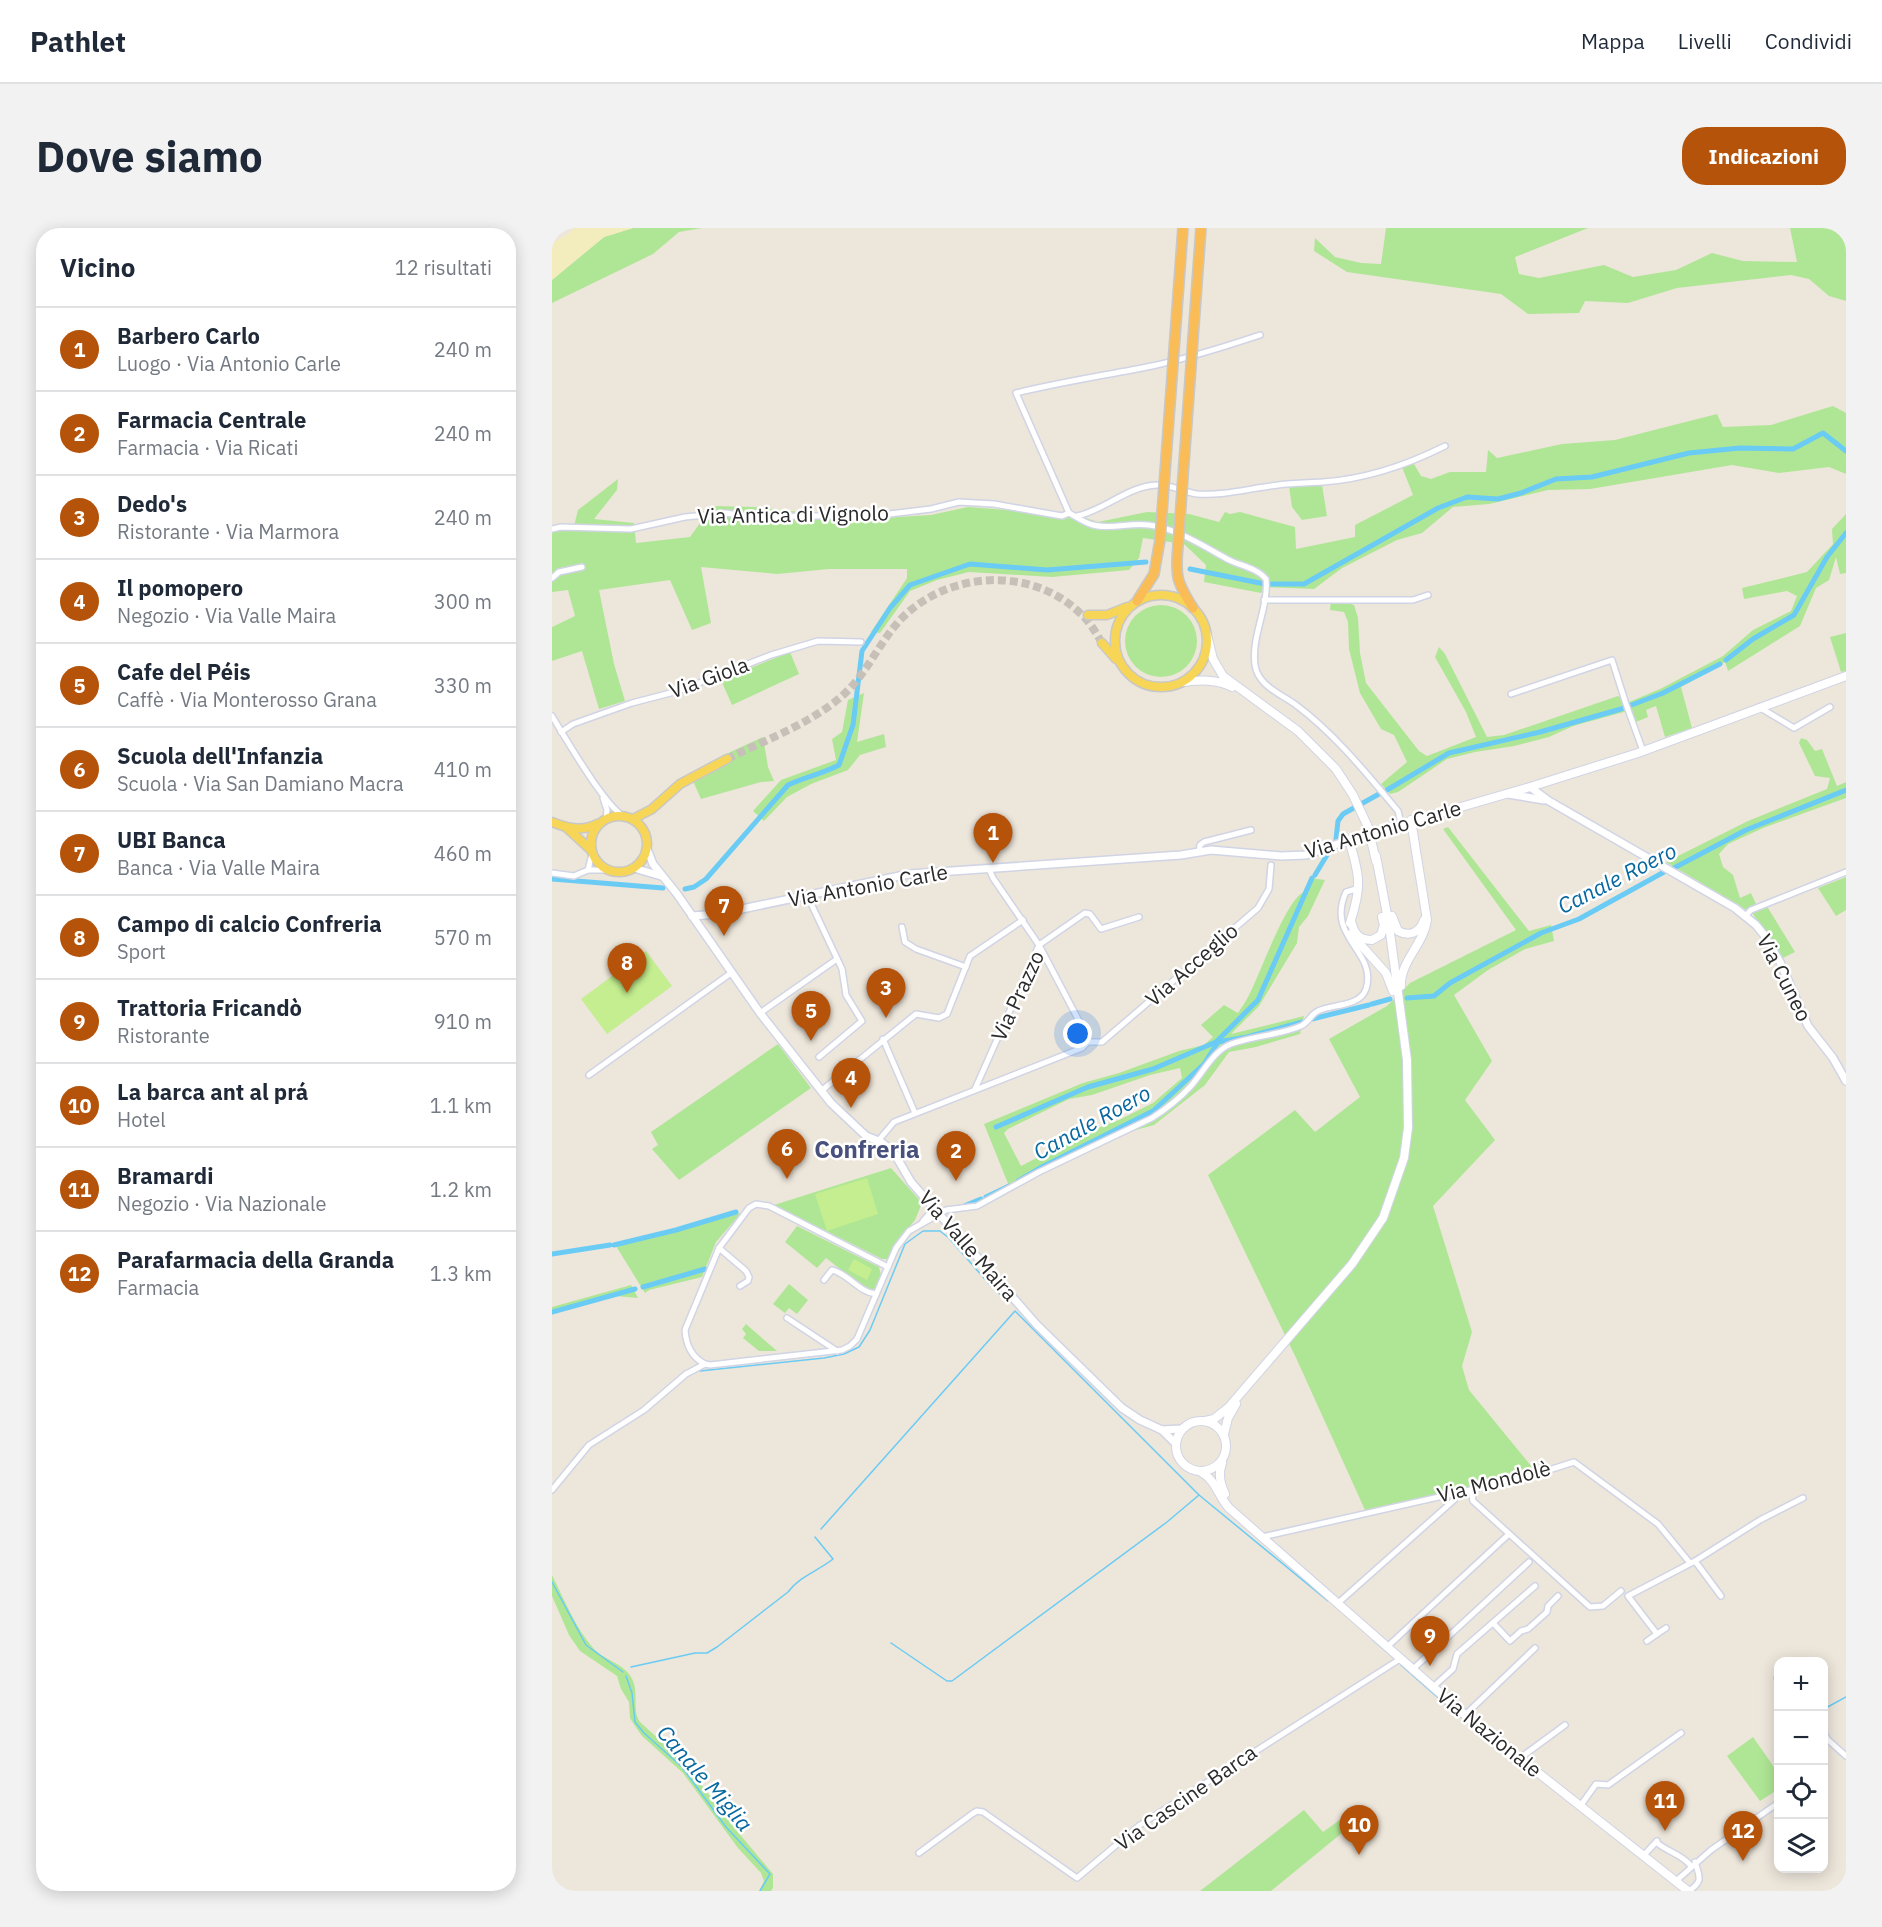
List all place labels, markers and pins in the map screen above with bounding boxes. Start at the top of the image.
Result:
pin: 1 [974,814,1012,863]
pin: 7 [704,886,744,936]
pin: 8 [608,944,646,993]
pin: 3 [866,968,906,1018]
pin: 5 [792,992,830,1041]
pin: 4 [832,1058,870,1108]
pin: 6 [768,1130,806,1179]
pin: 2 [936,1132,976,1181]
pin: 9 [1410,1616,1450,1666]
pin: 11 [1646,1782,1684,1831]
pin: 10 [1340,1806,1378,1855]
pin: 12 [1724,1812,1762,1861]

